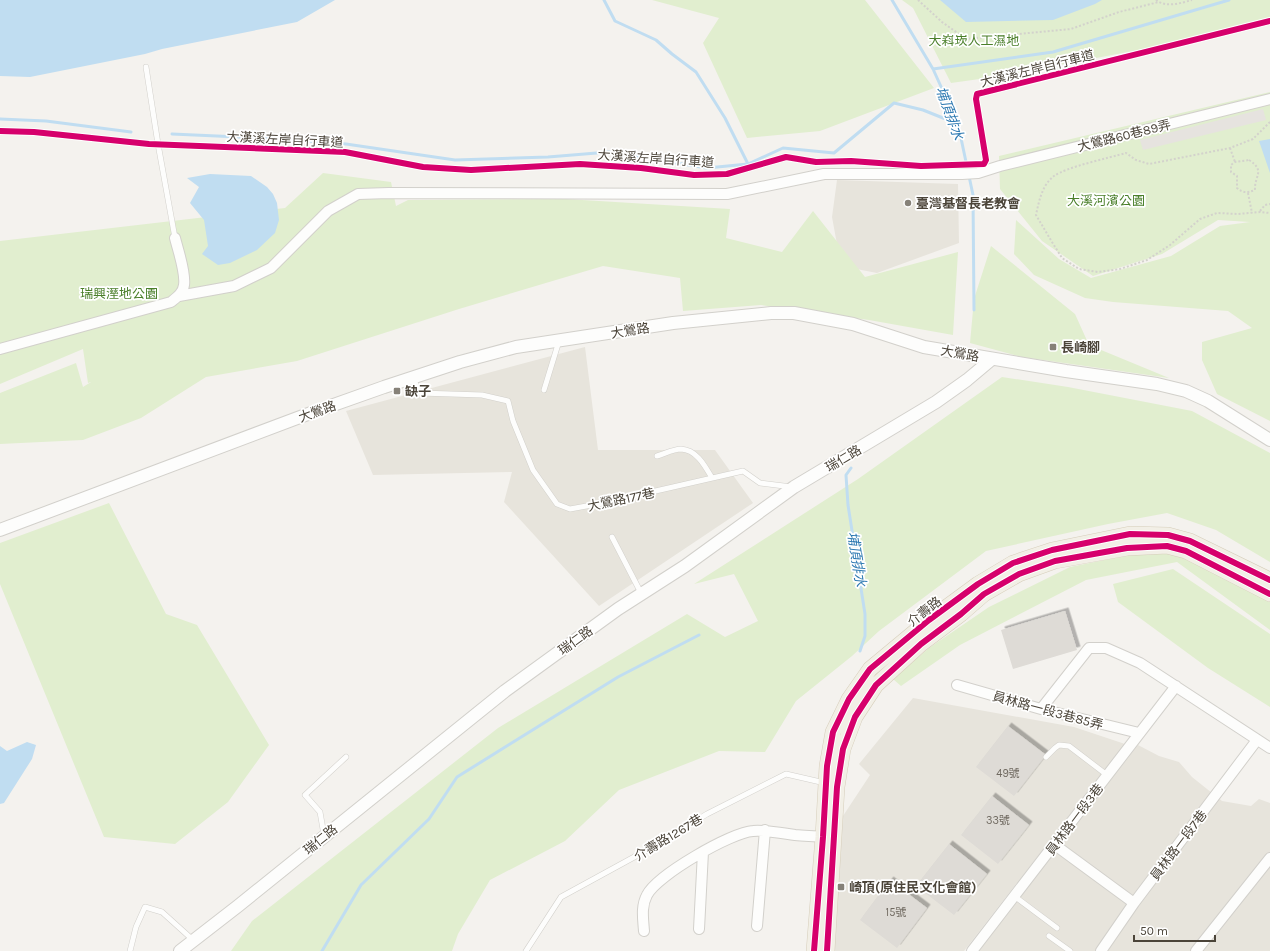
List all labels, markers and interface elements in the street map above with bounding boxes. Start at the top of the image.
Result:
park label: 大嵙崁人工濕地 [928,33,1020,48]
street label: 大漢溪左岸自行車道 [979,47,1096,90]
water label: 埔頂排水 [932,84,967,143]
street label: 大鶯路60巷89弄 [1076,117,1172,154]
street label: 大漢溪左岸自行車道 [226,129,344,150]
street label: 大漢溪左岸自行車道 [597,147,715,170]
park label: 大溪河濱公園 [1067,193,1145,208]
place label: 臺灣基督長老教會 [916,196,1021,211]
marker: 臺灣基督長老教會 [903,198,913,208]
park label: 瑞興溼地公園 [80,286,158,301]
street label: 大鶯路 [610,320,651,341]
place label: 長崎腳 [1061,340,1100,355]
marker: 長崎腳 [1048,342,1058,352]
street label: 大鶯路 [939,343,980,364]
place label: 缺子 [405,384,431,399]
marker: 缺子 [392,386,402,396]
street label: 大鶯路 [296,398,338,425]
street label: 瑞仁路 [823,442,864,475]
street label: 大鶯路177巷 [586,485,656,514]
water label: 埔頂排水 [844,530,869,589]
street label: 介壽路 [904,593,944,629]
street label: 瑞仁路 [555,623,595,658]
street label: 員林路一段3巷85弄 [991,688,1105,732]
house number: 49號 [996,767,1020,780]
street label: 員林路一段3巷 [1043,781,1106,858]
street label: 員林路一段7巷 [1147,807,1210,883]
street label: 介壽路1267巷 [631,811,705,864]
house number: 33號 [986,814,1010,827]
street label: 瑞仁路 [300,821,340,857]
place label: 崎頂(原住民文化會館) [849,880,976,895]
marker: 崎頂(原住民文化會館) [836,882,846,892]
house number: 15號 [886,906,906,919]
scale bar [1134,917,1215,943]
text: 50 m [1140,924,1168,938]

